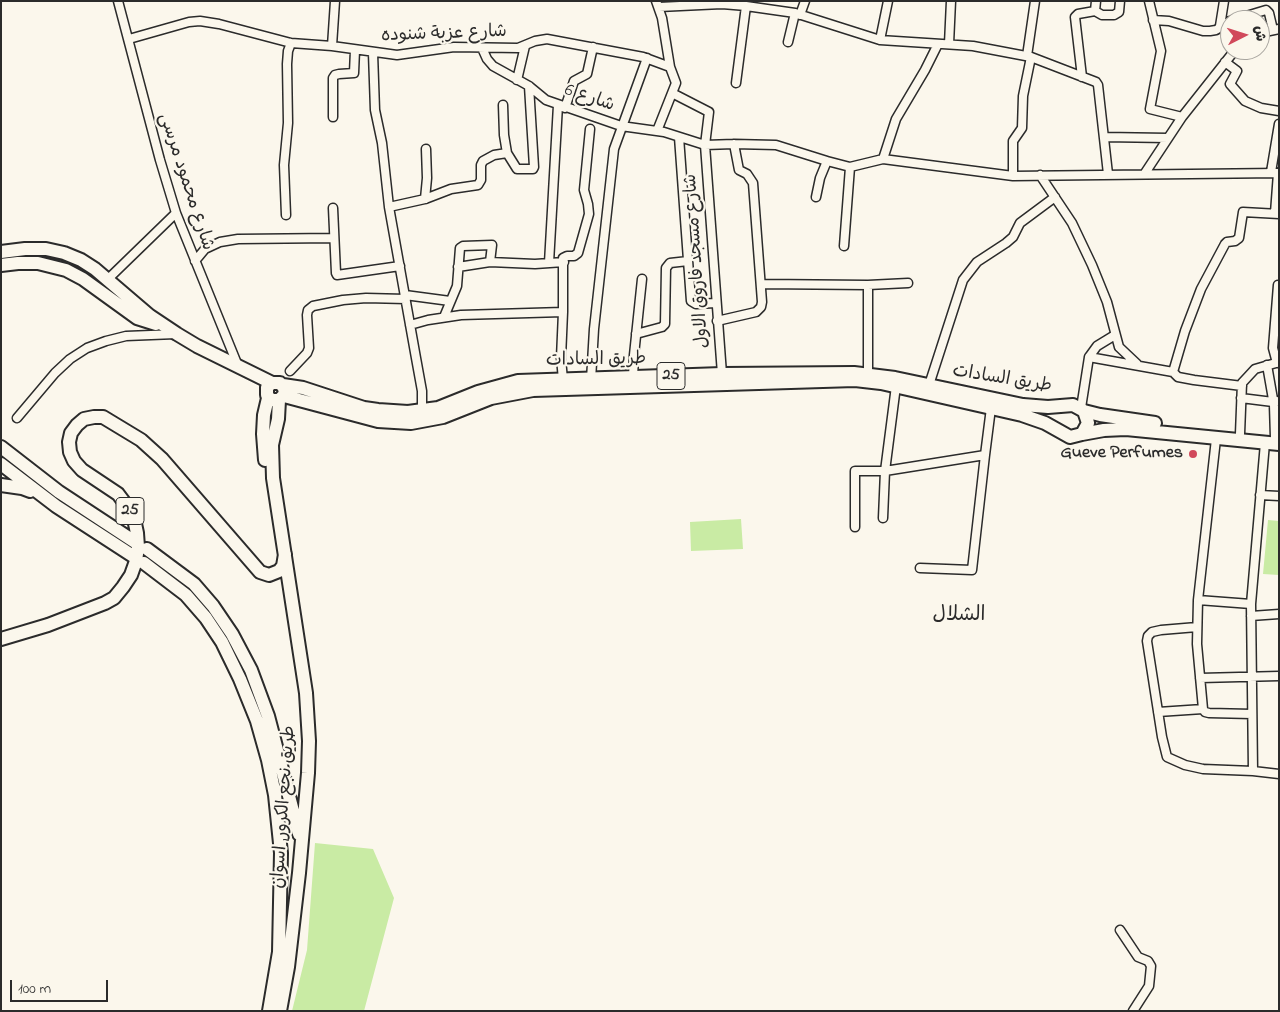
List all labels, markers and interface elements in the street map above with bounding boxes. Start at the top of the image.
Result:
north arrow [1220,10,1270,60]
street label: شارع عزبة شنوده [381,22,507,48]
text: ش [1248,25,1271,42]
street label: شارع 6 [561,80,617,118]
street label: شارع محمود مرسى [153,111,217,253]
street label: شارع مسجد فاروق الاول [681,173,715,349]
street label: طريق السادات [546,349,646,373]
street label: طريق السادات [951,361,1053,399]
road number: 25 [657,362,685,390]
place label: Gueve Perfumes [1061,443,1183,465]
marker: Gueve Perfumes [1187,448,1199,460]
road number: 25 [116,498,144,524]
district label: الشلال [933,605,985,629]
street label: طريق نجع الكرور, اسوان [269,725,301,889]
scale bar [12,970,110,1002]
text: 100 m [18,978,51,1000]

